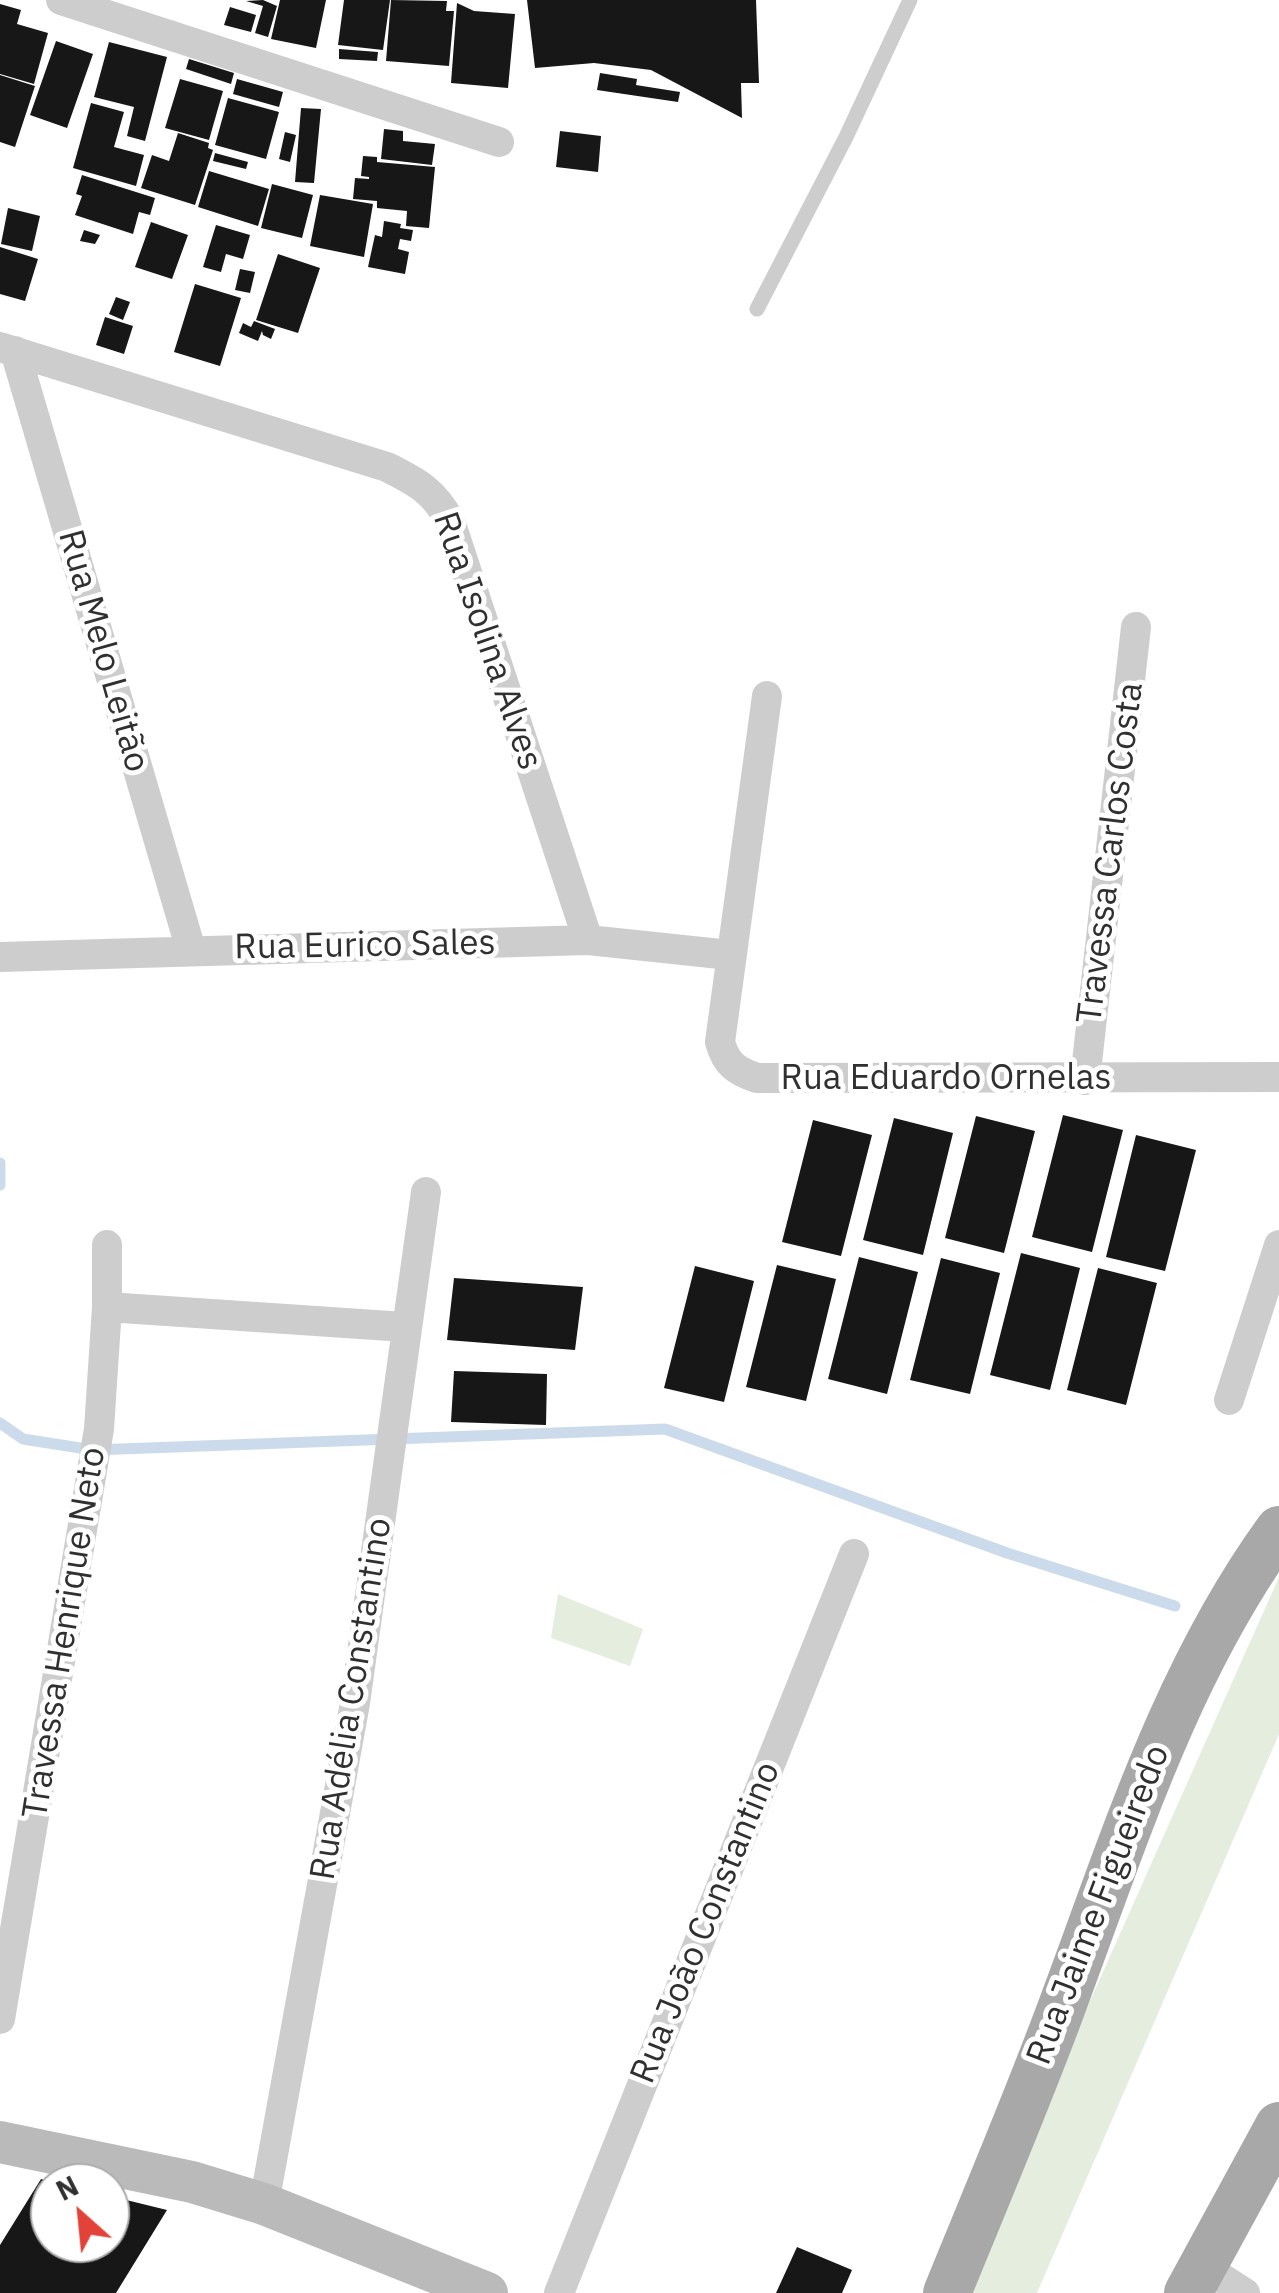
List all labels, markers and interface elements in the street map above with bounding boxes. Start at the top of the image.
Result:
street label: Rua Isolina Alves [423,507,551,775]
street label: Rua Melo Leitão [48,525,158,777]
street label: Travessa Carlos Costa [1069,680,1153,1026]
street label: Rua Eurico Sales [234,923,496,969]
street label: Rua Eduardo Ornelas [781,1058,1111,1100]
street label: Travessa Henrique Neto [15,1444,115,1822]
street label: Rua Adélia Constantino [303,1515,401,1883]
street label: Rua Jaime Figueiredo [1019,1739,1179,2071]
street label: Rua João Constantino [622,1756,790,2090]
north arrow [30,2163,130,2263]
text: N [50,2167,84,2209]

